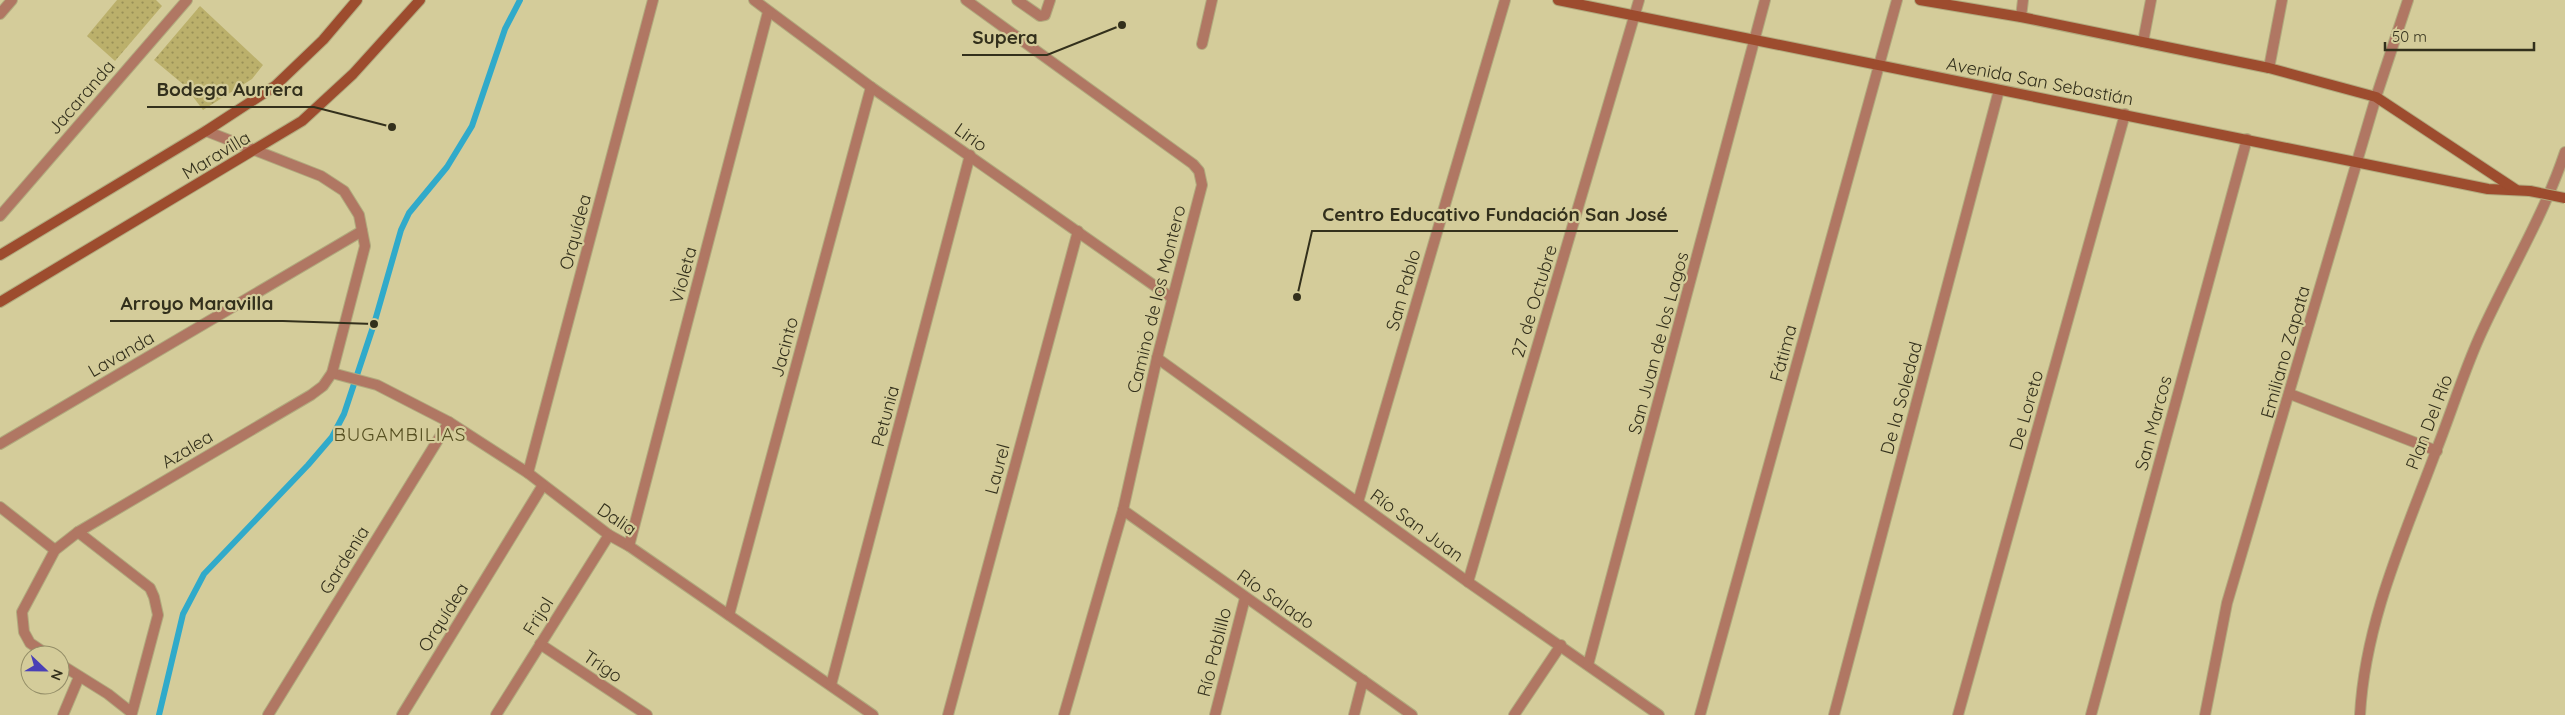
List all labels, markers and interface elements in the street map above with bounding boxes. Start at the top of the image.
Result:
scale bar [2385,20,2534,52]
callout: Supera [962,21,1047,55]
text: Supera [972,25,1038,49]
text: 50 m [2392,27,2427,46]
street label: Avenida San Sebastián [1945,52,2135,110]
street label: Jacaranda [42,55,120,139]
callout: Bodega Aurrera [147,73,314,107]
text: Bodega Aurrera [157,77,303,101]
street label: Lirio [950,118,992,156]
street label: Maravilla [178,126,254,184]
street label: Orquídea [554,192,596,272]
callout: Centro Educativo Fundación San José [1312,197,1678,231]
text: Centro Educativo Fundación San José [1322,202,1668,226]
street label: Camino de los Montero [1121,203,1191,395]
street label: 27 de Octubre [1506,242,1562,360]
street label: Violeta [664,244,702,306]
street label: San Pablo [1380,247,1426,333]
street label: San Juan de los Lagos [1623,249,1693,437]
street label: Emiliano Zapata [2255,283,2315,421]
callout: Arroyo Maravilla [110,287,283,321]
text: Arroyo Maravilla [121,291,273,315]
street label: Jacinto [765,314,803,380]
street label: Fátima [1764,322,1802,384]
street label: Lavanda [84,326,158,382]
street label: De la Soledad [1875,339,1927,457]
street label: De Loreto [2004,367,2048,453]
street label: Plan Del Río [2400,371,2458,473]
street label: San Marcos [2129,373,2177,473]
street label: Petunia [866,383,904,449]
district label: BUGAMBILIAS [333,422,467,446]
street label: Azalea [157,425,217,473]
street label: Laurel [979,441,1015,497]
street label: Río San Juan [1366,483,1468,567]
street label: Dalia [593,498,641,540]
street label: Gardenia [314,521,374,599]
street label: Río Salado [1233,564,1319,634]
street label: Orquídea [413,578,473,656]
street label: Frijol [517,593,559,639]
street label: Río Pablillo [1192,605,1236,699]
north arrow [20,645,70,695]
street label: Trigo [579,645,627,687]
text: N [47,667,67,683]

